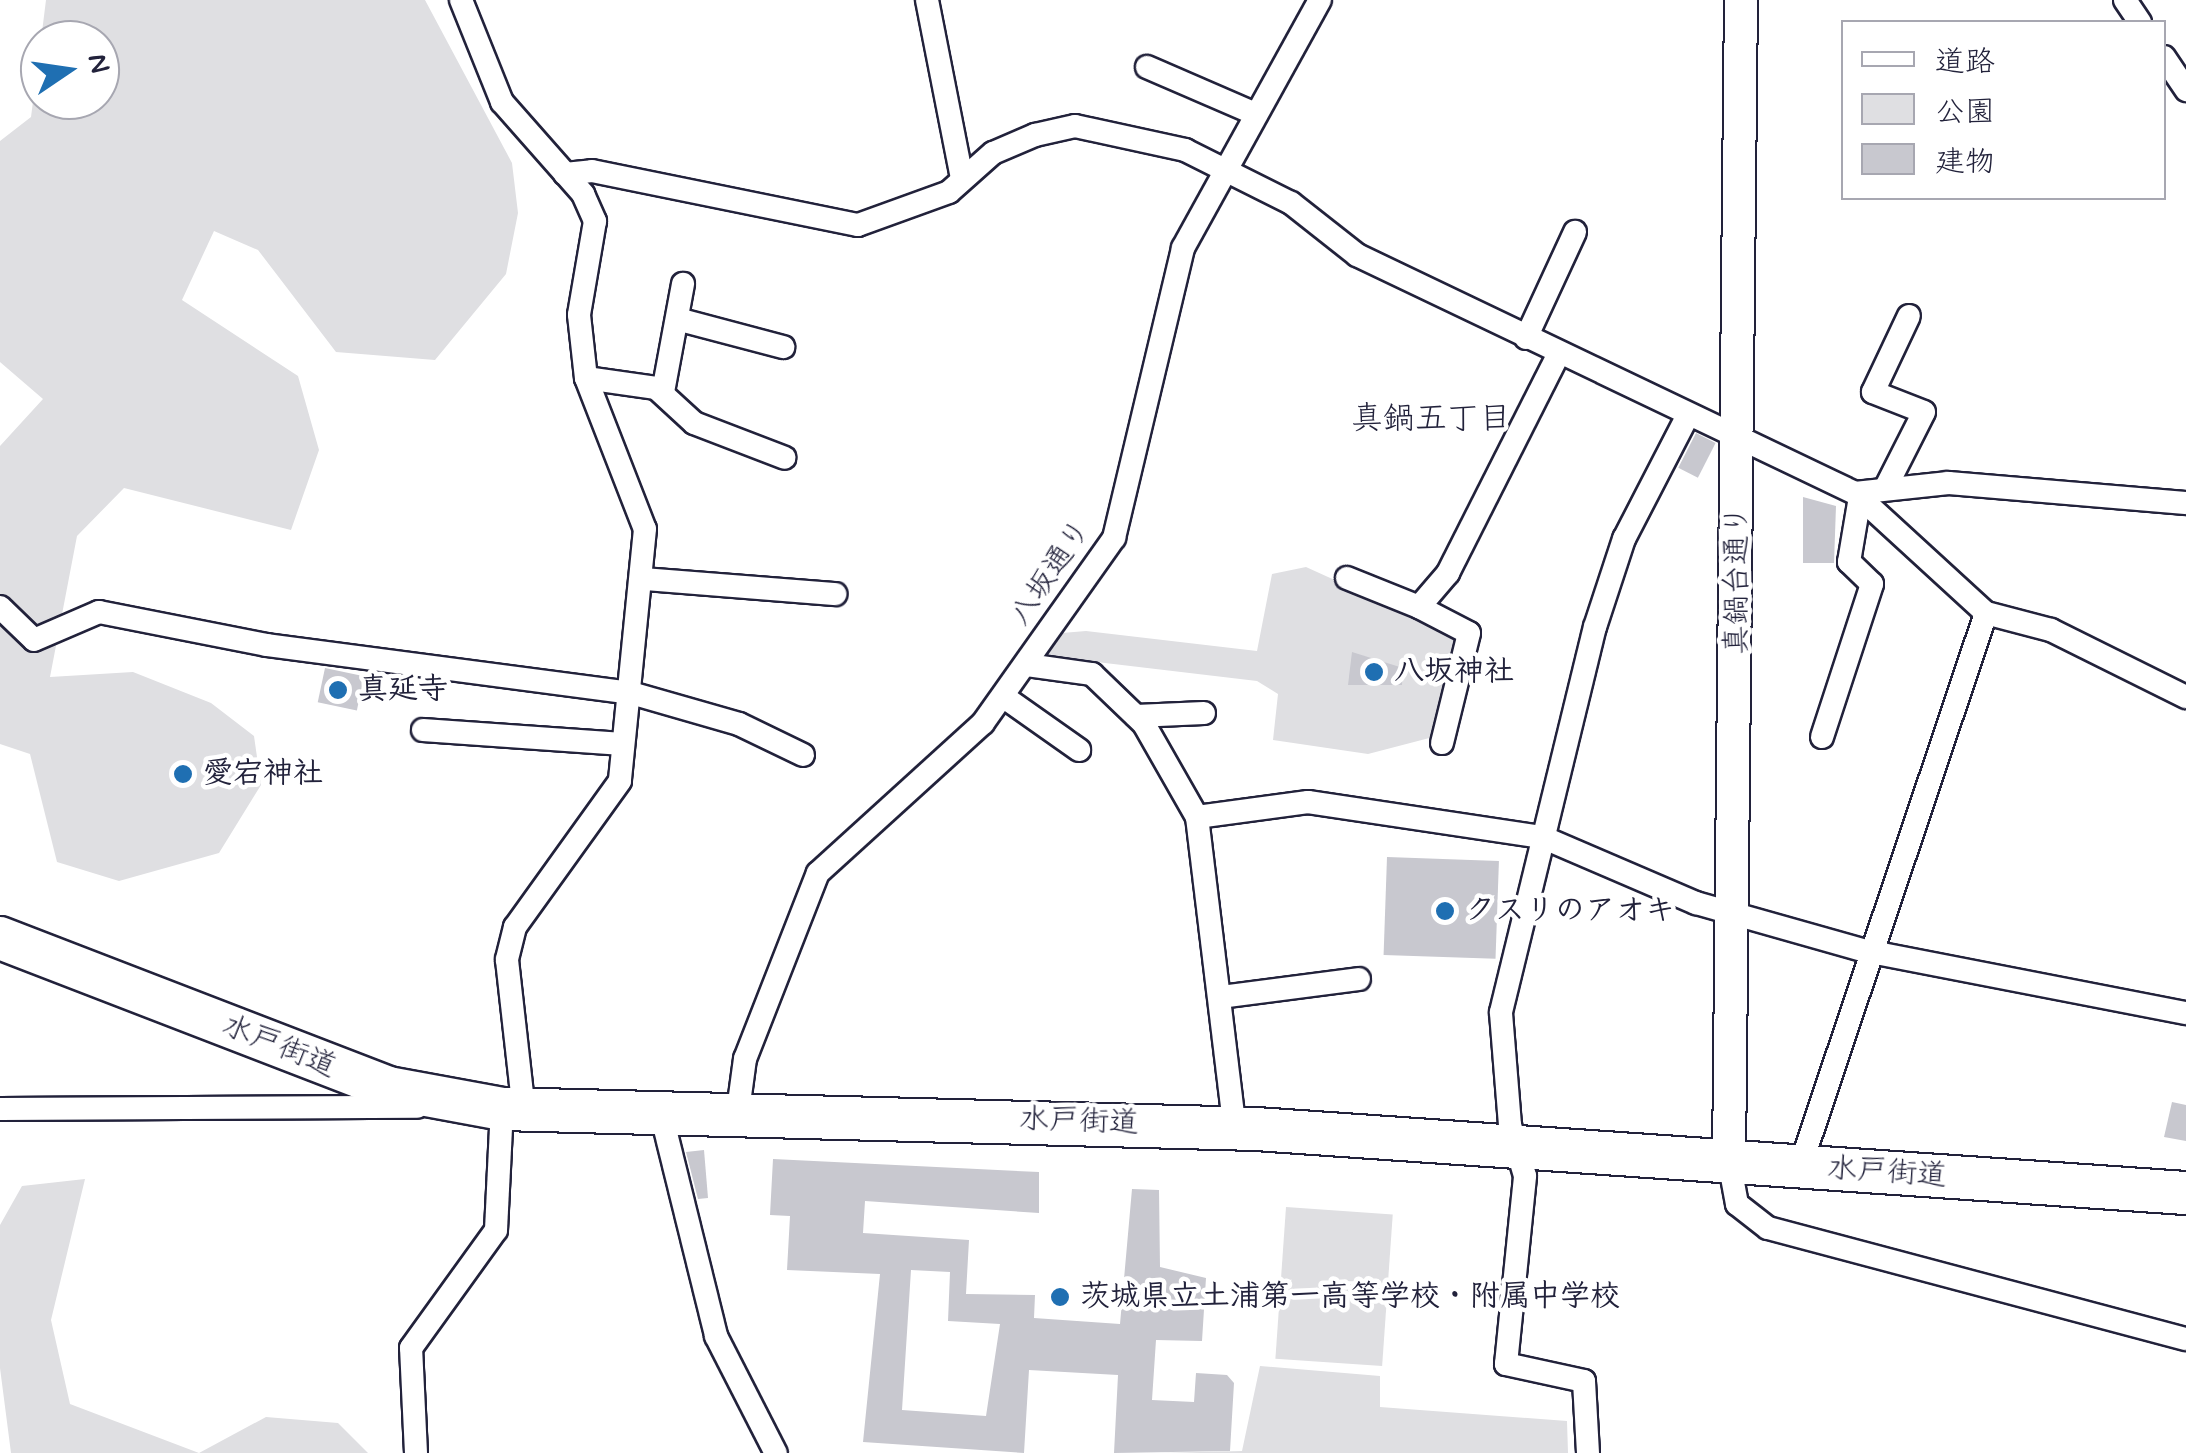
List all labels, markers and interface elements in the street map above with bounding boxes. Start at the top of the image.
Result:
north arrow [20,20,120,120]
legend [1841,20,2166,200]
text: 道路 [1935,43,1995,82]
text: N [78,50,118,77]
text: 公園 [1935,93,1995,132]
text: 建物 [1935,143,1995,182]
district label: 真鍋五丁目 [1351,400,1511,438]
street label: 真鍋台通り [1720,505,1756,655]
street label: 八坂通り [1003,513,1099,633]
place label: 八坂神社 [1394,654,1514,690]
marker: 八坂神社 [1363,661,1385,683]
place label: 真延寺 [358,672,448,708]
marker: 真延寺 [327,679,349,701]
place label: 愛宕神社 [203,756,323,792]
marker: 愛宕神社 [172,763,194,785]
place label: クスリのアオキ [1465,893,1675,929]
marker: クスリのアオキ [1434,900,1456,922]
street label: 水戸街道 [217,1008,341,1086]
street label: 水戸街道 [1018,1102,1140,1142]
street label: 水戸街道 [1826,1151,1948,1195]
place label: 茨城県立土浦第一高等学校・附属中学校 [1080,1279,1620,1315]
marker: 茨城県立土浦第一高等学校・附属中学校 [1049,1286,1071,1308]

